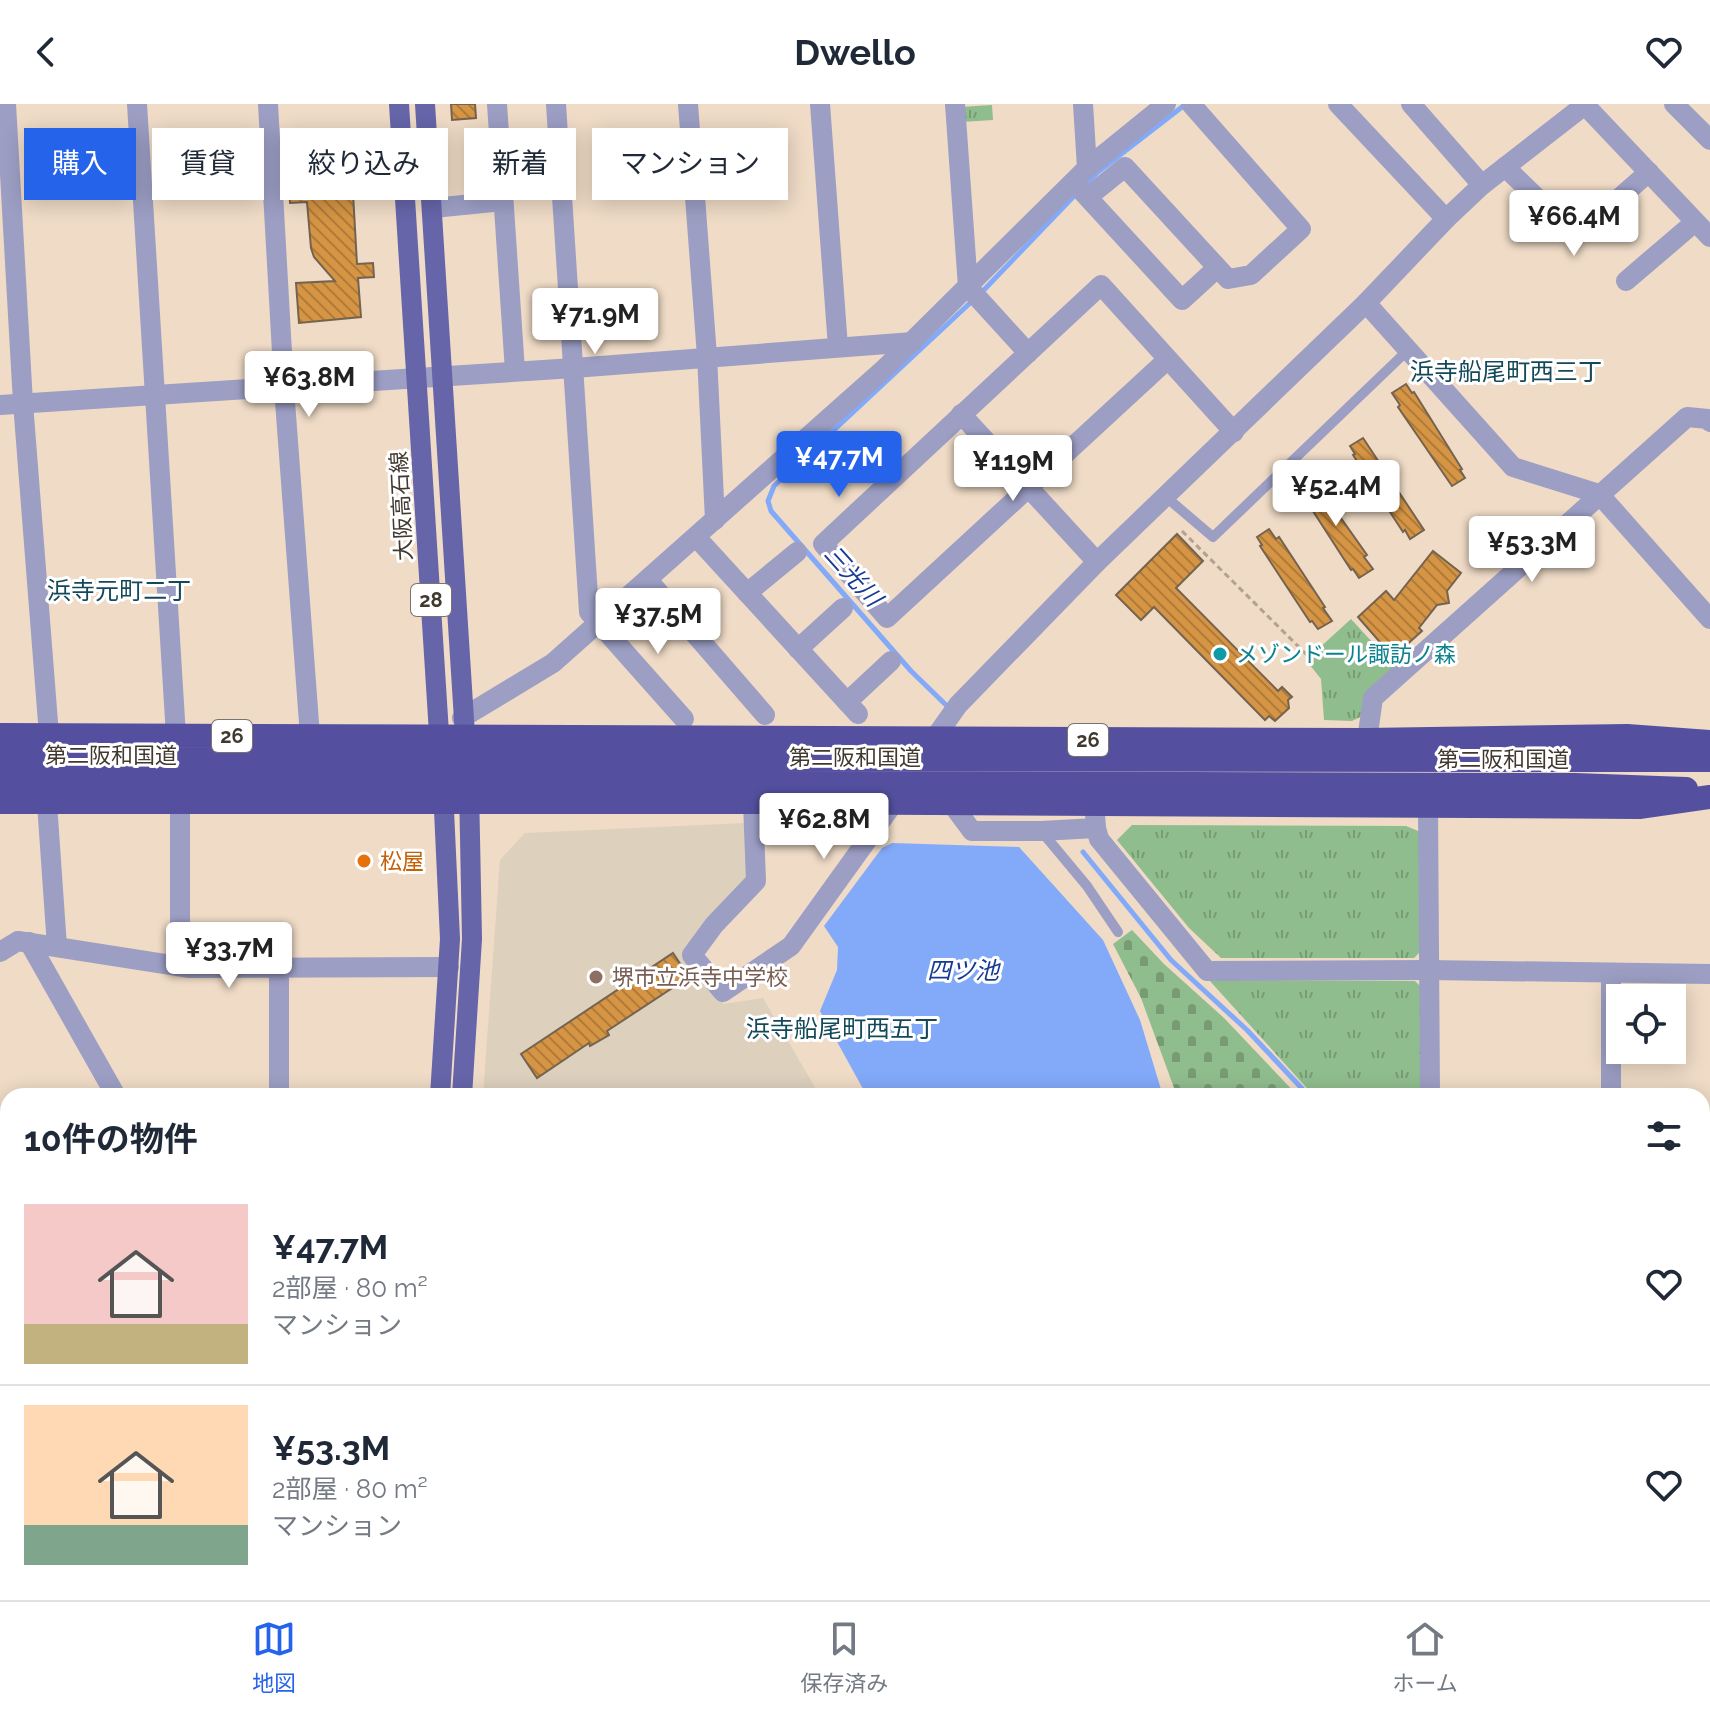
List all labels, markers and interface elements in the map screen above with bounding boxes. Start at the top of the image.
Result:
icon: back [24,30,68,74]
icon: heart [1642,30,1686,74]
text: Dwello [794,31,916,73]
chip: 購入 [24,128,136,200]
chip: 賃貸 [152,128,264,200]
chip: 絞り込み [280,128,448,200]
chip: 新着 [464,128,576,200]
chip: マンション [592,128,788,200]
pin: ¥66.4M [1509,190,1639,258]
text: ¥66.4M [1527,201,1621,231]
pin: ¥71.9M [530,288,660,356]
text: ¥71.9M [550,299,640,329]
pin: ¥63.8M [244,351,374,419]
district label: 浜寺船尾町西三丁 [1410,357,1602,386]
text: ¥63.8M [263,362,355,392]
pin: ¥47.7M [774,431,904,499]
pin: ¥119M [957,435,1069,503]
text: ¥47.7M [795,442,883,472]
text: ¥119M [972,446,1054,476]
street label: 大阪高石線 [385,450,417,562]
pin: ¥52.4M [1271,460,1401,528]
text: ¥52.4M [1291,471,1381,501]
pin: ¥53.3M [1467,516,1597,584]
text: ¥53.3M [1487,527,1577,557]
water label: 三光川 [819,539,890,614]
district label: 浜寺元町二丁 [47,576,191,605]
road number: 28 [411,584,451,616]
pin: ¥37.5M [593,588,723,656]
text: ¥37.5M [614,599,702,629]
place label: メゾンドール諏訪ノ森 [1236,641,1456,667]
marker: メゾンドール諏訪ノ森 [1211,645,1229,663]
road number: 26 [212,720,252,752]
road number: 26 [1068,724,1108,756]
street label: 第二阪和国道 [45,742,177,768]
street label: 第二阪和国道 [789,744,921,770]
street label: 第二阪和国道 [1437,746,1569,772]
pin: ¥62.8M [759,793,889,861]
text: ¥62.8M [777,804,871,834]
place label: 松屋 [380,848,424,874]
marker: 松屋 [355,852,373,870]
pin: ¥33.7M [164,922,294,990]
text: ¥33.7M [184,933,274,963]
water label: 四ツ池 [927,956,1001,985]
place label: 堺市立浜寺中学校 [612,964,788,990]
marker: 堺市立浜寺中学校 [587,968,605,986]
map controls [1606,984,1686,1064]
button: locate [1606,984,1686,1064]
district label: 浜寺船尾町西五丁 [746,1014,938,1043]
icon: filters [1642,1114,1686,1158]
text: 10件の物件 [24,1119,198,1159]
text: ¥47.7M [272,1227,388,1267]
icon: home [88,1236,184,1332]
icon: heart [1642,1262,1686,1306]
text: 2部屋 · 80 m² [272,1273,428,1303]
text: マンション [272,1310,402,1340]
text: ¥53.3M [272,1428,390,1468]
icon: home [88,1437,184,1533]
icon: heart [1642,1463,1686,1507]
text: 2部屋 · 80 m² [272,1474,428,1504]
text: マンション [272,1511,402,1541]
tab: 地図 [252,1617,296,1697]
tab: 保存済み [800,1617,888,1697]
tab: ホーム [1393,1617,1458,1697]

